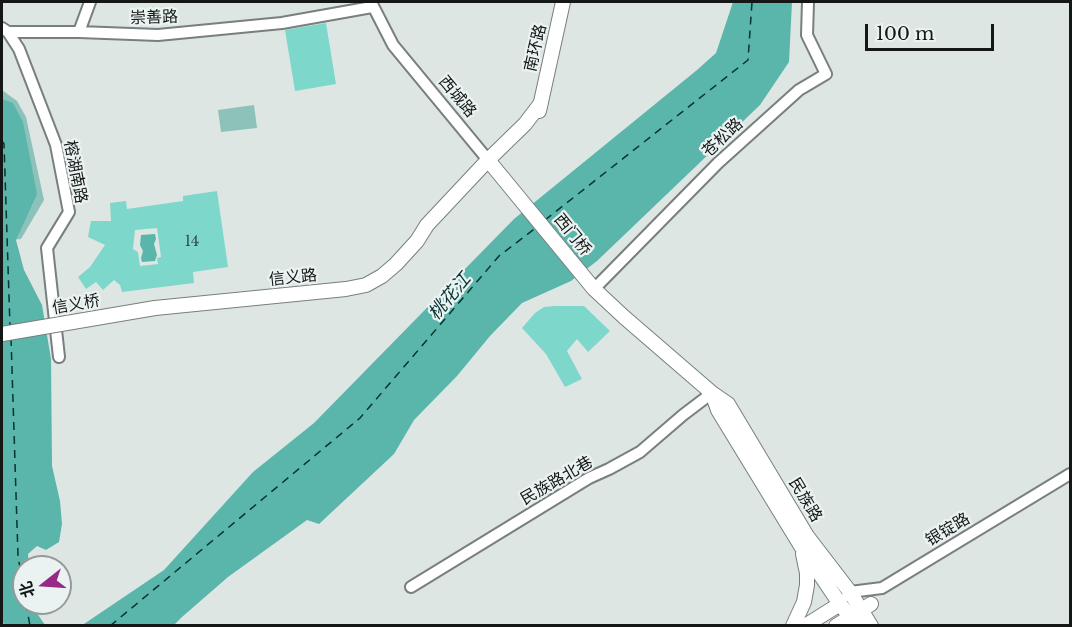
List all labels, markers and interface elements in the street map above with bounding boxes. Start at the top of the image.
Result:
street label: 崇善路 [130,8,178,28]
scale bar [868,12,997,50]
street label: 南环路 [521,22,551,74]
text: 100 m [876,23,934,45]
street label: 西城路 [434,72,480,122]
street label: 苍松路 [699,115,747,161]
street label: 榕湖南路 [59,139,91,205]
street label: 西门桥 [549,210,595,260]
house number: 14 [185,234,199,250]
street label: 信义路 [268,266,318,290]
water label: 桃花江 [424,269,476,325]
street label: 信义桥 [51,291,101,319]
street label: 民族路北巷 [518,453,596,509]
street label: 民族路 [784,474,826,526]
street label: 银锭路 [922,509,974,551]
north arrow [12,555,72,615]
text: 北 [15,579,39,600]

